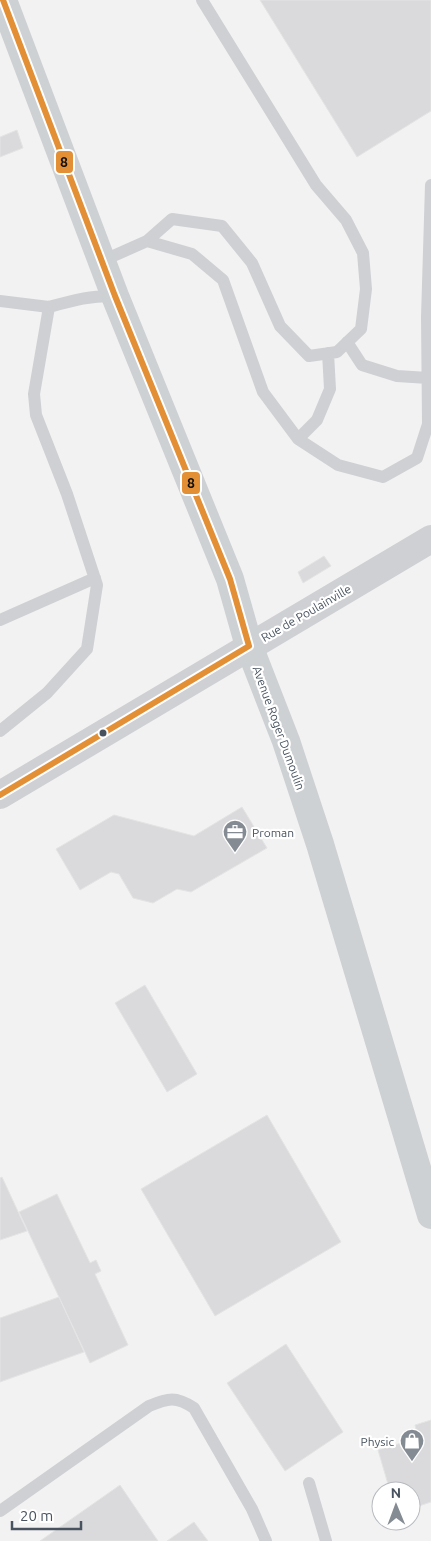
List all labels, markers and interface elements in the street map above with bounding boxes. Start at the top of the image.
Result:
line badge: 8 [55,150,74,174]
text: 8 [60,154,68,170]
line badge: 8 [181,471,201,495]
text: 8 [187,475,195,491]
street label: Rue de Poulainville [259,582,353,644]
street label: Avenue Roger Dumoulin [251,664,307,792]
unlabelled marker [98,728,108,738]
office icon: Proman [222,819,248,853]
place label: Proman [252,826,294,839]
shop icon: Physic [399,1428,425,1462]
place label: Physic [361,1435,394,1448]
north arrow [371,1481,421,1531]
text: N [390,1485,401,1501]
scale bar [12,1498,81,1530]
text: 20 m [20,1507,53,1524]

